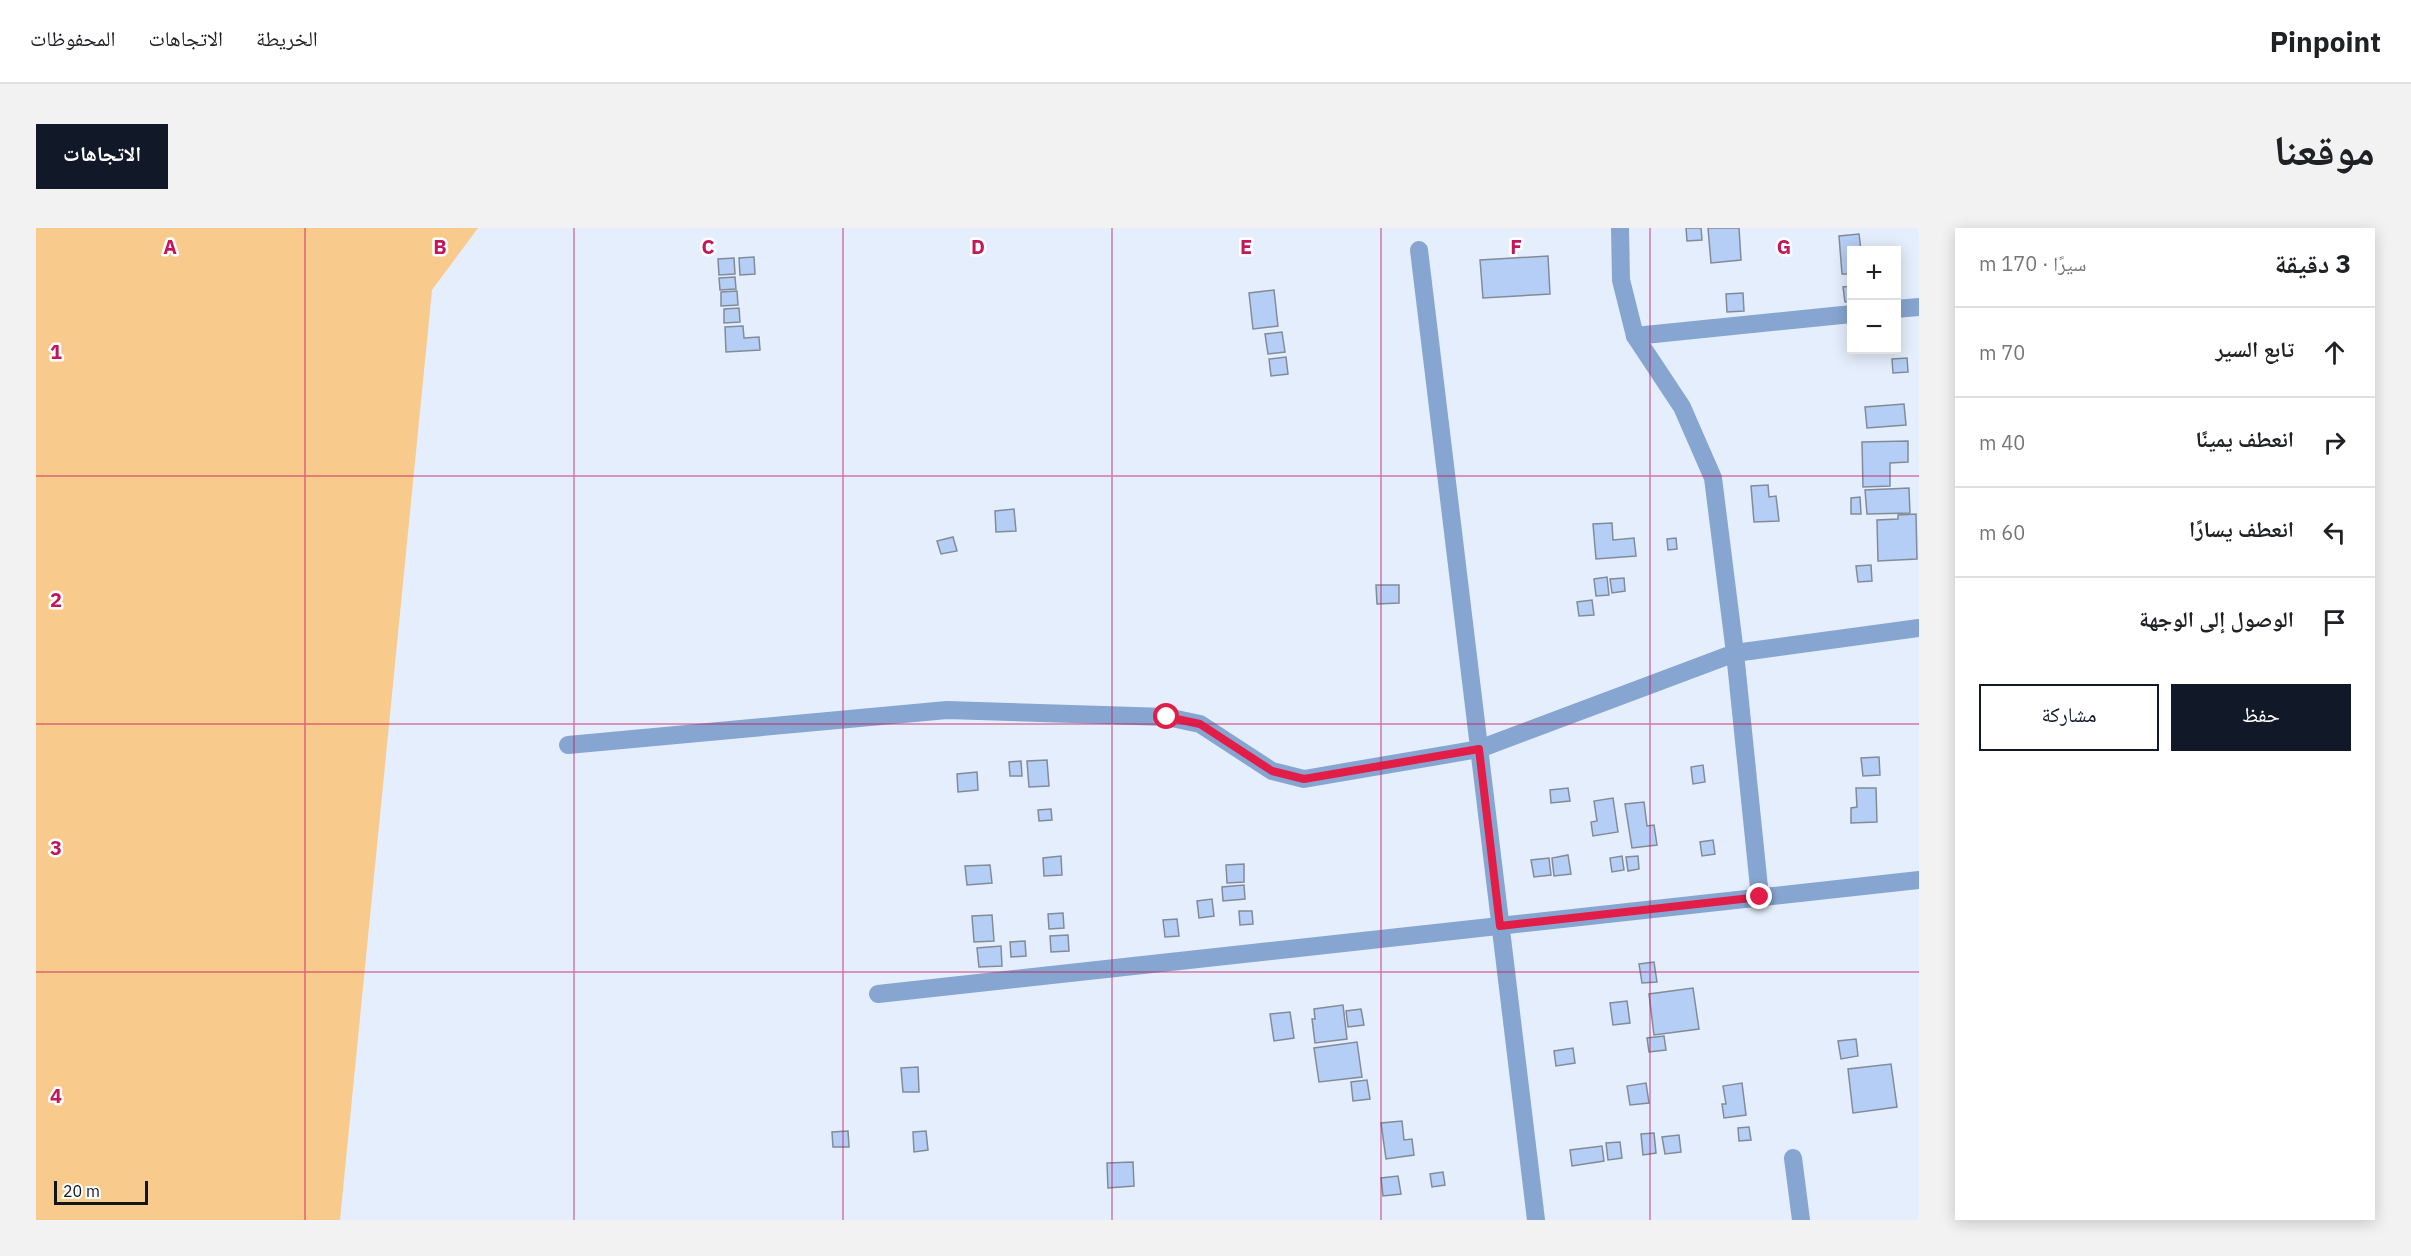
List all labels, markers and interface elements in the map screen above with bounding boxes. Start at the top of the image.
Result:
text: Pinpoint [2270,23,2381,60]
text: المحفوظات [30,24,115,52]
text: الاتجاهات [148,24,223,52]
text: الخريطة [256,24,318,52]
text: موقعنا [2274,122,2375,177]
button: الاتجاهات [36,124,168,189]
text: A [163,233,177,260]
text: B [433,233,447,260]
text: C [701,233,715,260]
text: D [971,233,985,260]
text: E [1240,233,1252,260]
text: F [1510,233,1522,260]
text: G [1777,233,1791,260]
map controls [1847,246,1901,354]
button: + [1847,246,1901,300]
text: 3 دقيقة [2275,246,2351,280]
text: سيرًا · 170 m [1979,250,2086,277]
button: − [1847,300,1901,354]
text: تابع السير [2215,334,2294,363]
icon: ahead [2318,336,2351,369]
text: 1 [50,338,62,365]
text: 70 m [1979,339,2025,366]
text: انعطف يمينًا [2196,424,2294,453]
icon: right [2318,426,2351,459]
text: 40 m [1979,429,2025,456]
text: انعطف يسارًا [2189,514,2294,543]
icon: left [2318,516,2351,549]
text: 60 m [1979,519,2025,546]
text: 2 [50,586,62,613]
text: الوصول إلى الوجهة [2139,604,2294,633]
icon: arrive [2318,606,2351,639]
button: مشاركة [1979,684,2159,751]
button: حفظ [2171,684,2351,751]
route start [1153,703,1179,729]
text: 3 [50,834,62,861]
route end [1746,883,1772,909]
text: 4 [50,1082,62,1109]
scale bar [54,1178,148,1206]
text: 20 m [63,1181,100,1201]

